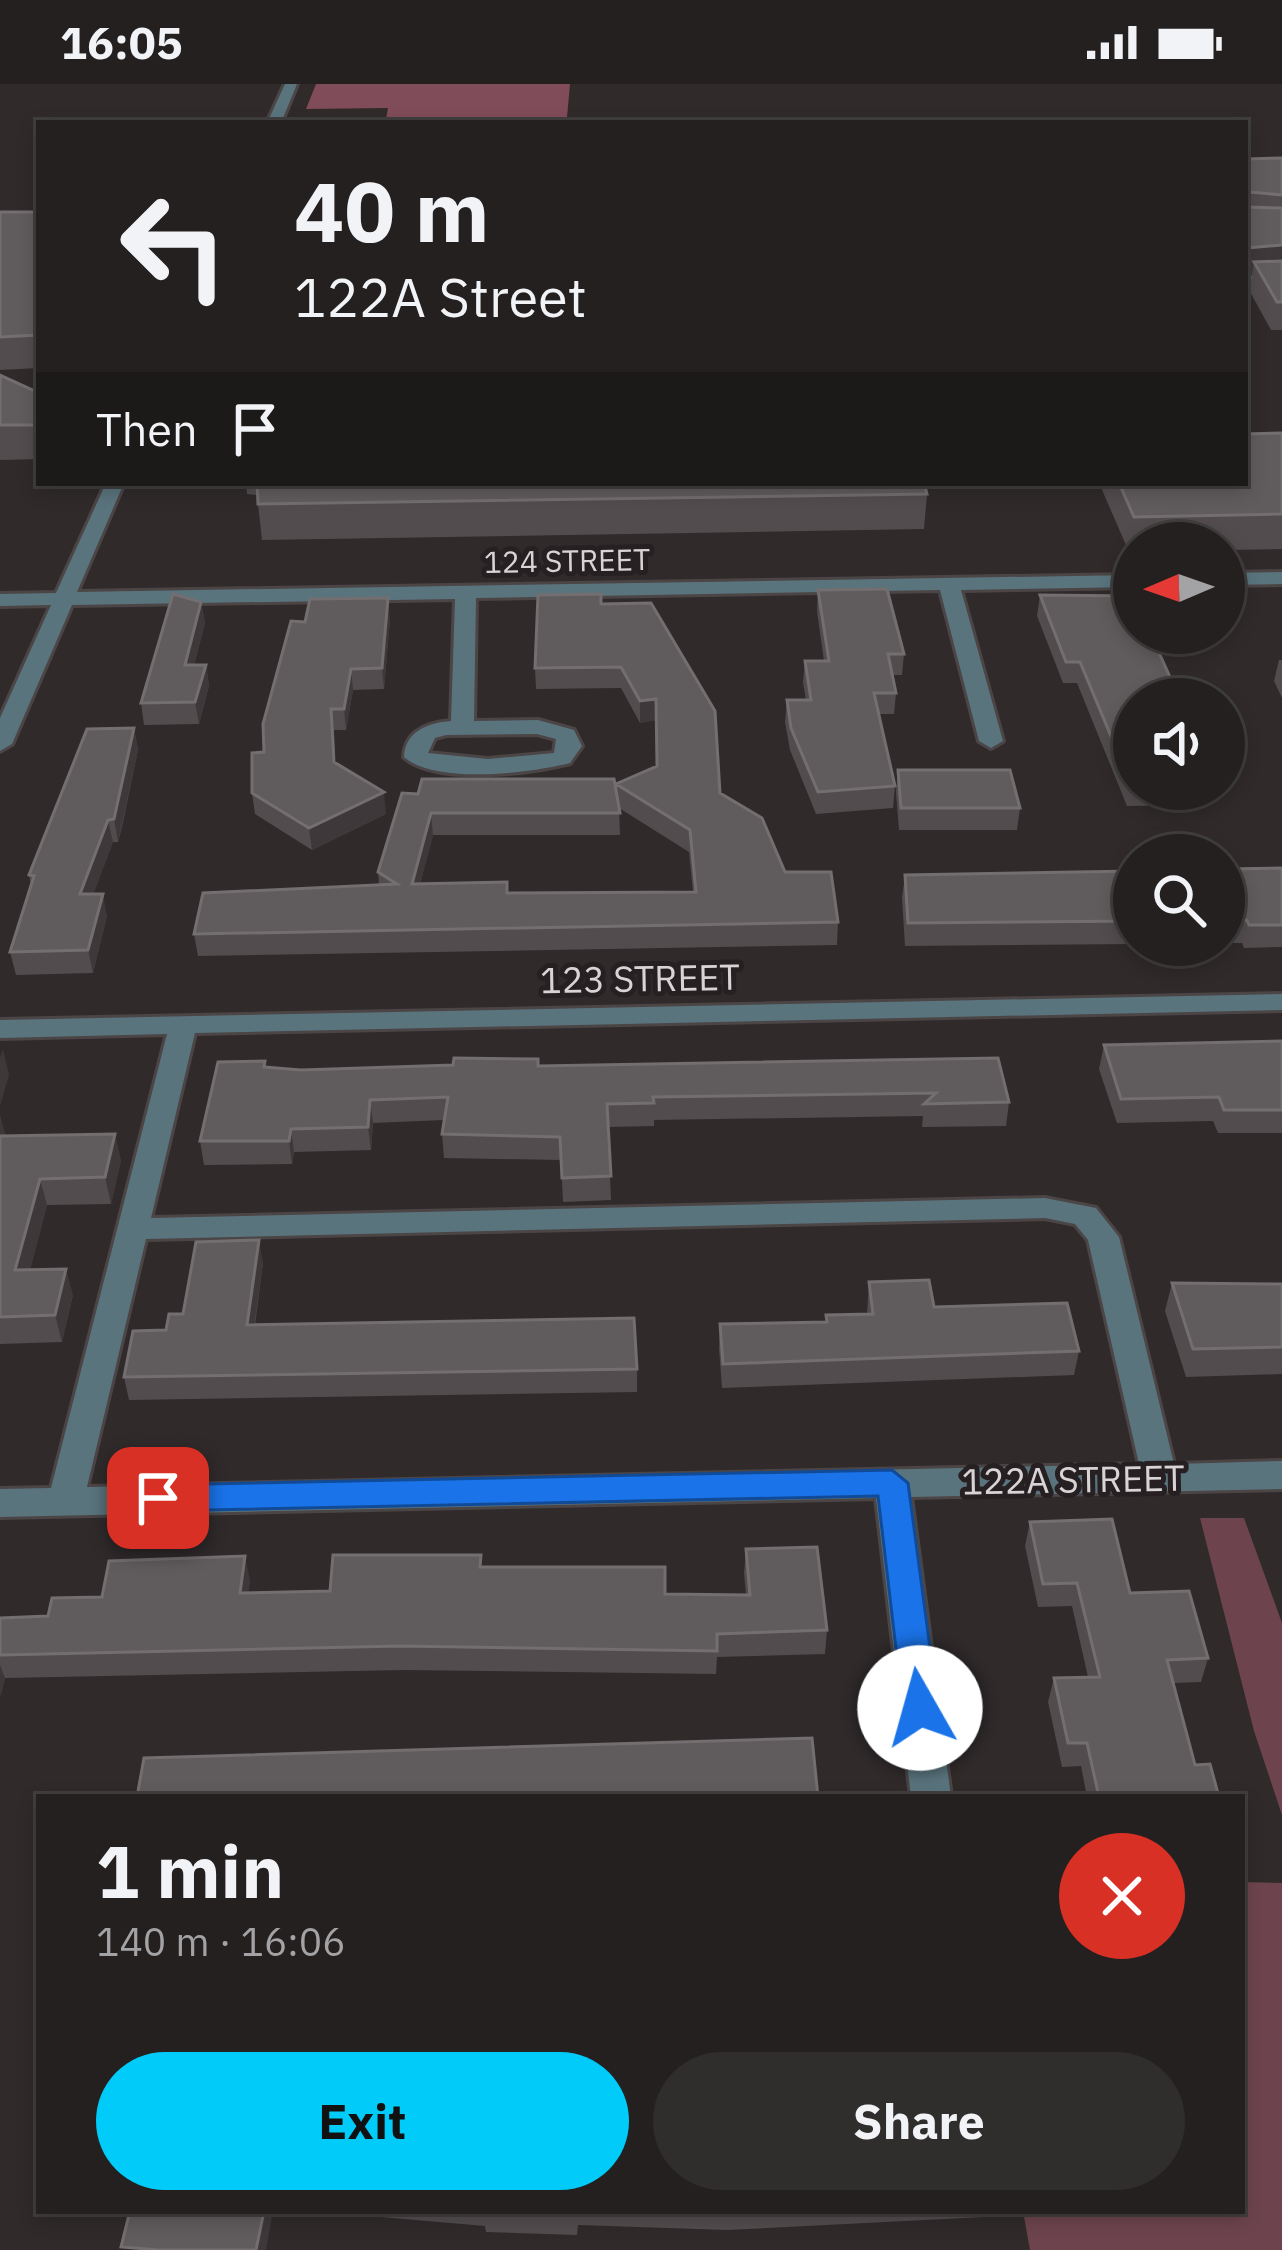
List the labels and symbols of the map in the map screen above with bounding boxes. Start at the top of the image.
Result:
north arrow [1113,522,1245,654]
street label: 124 STREET [483,539,651,581]
street label: 123 STREET [540,953,740,1003]
pin [107,1447,209,1549]
street label: 122A STREET [961,1454,1185,1504]
position arrow [857,1645,983,1771]

